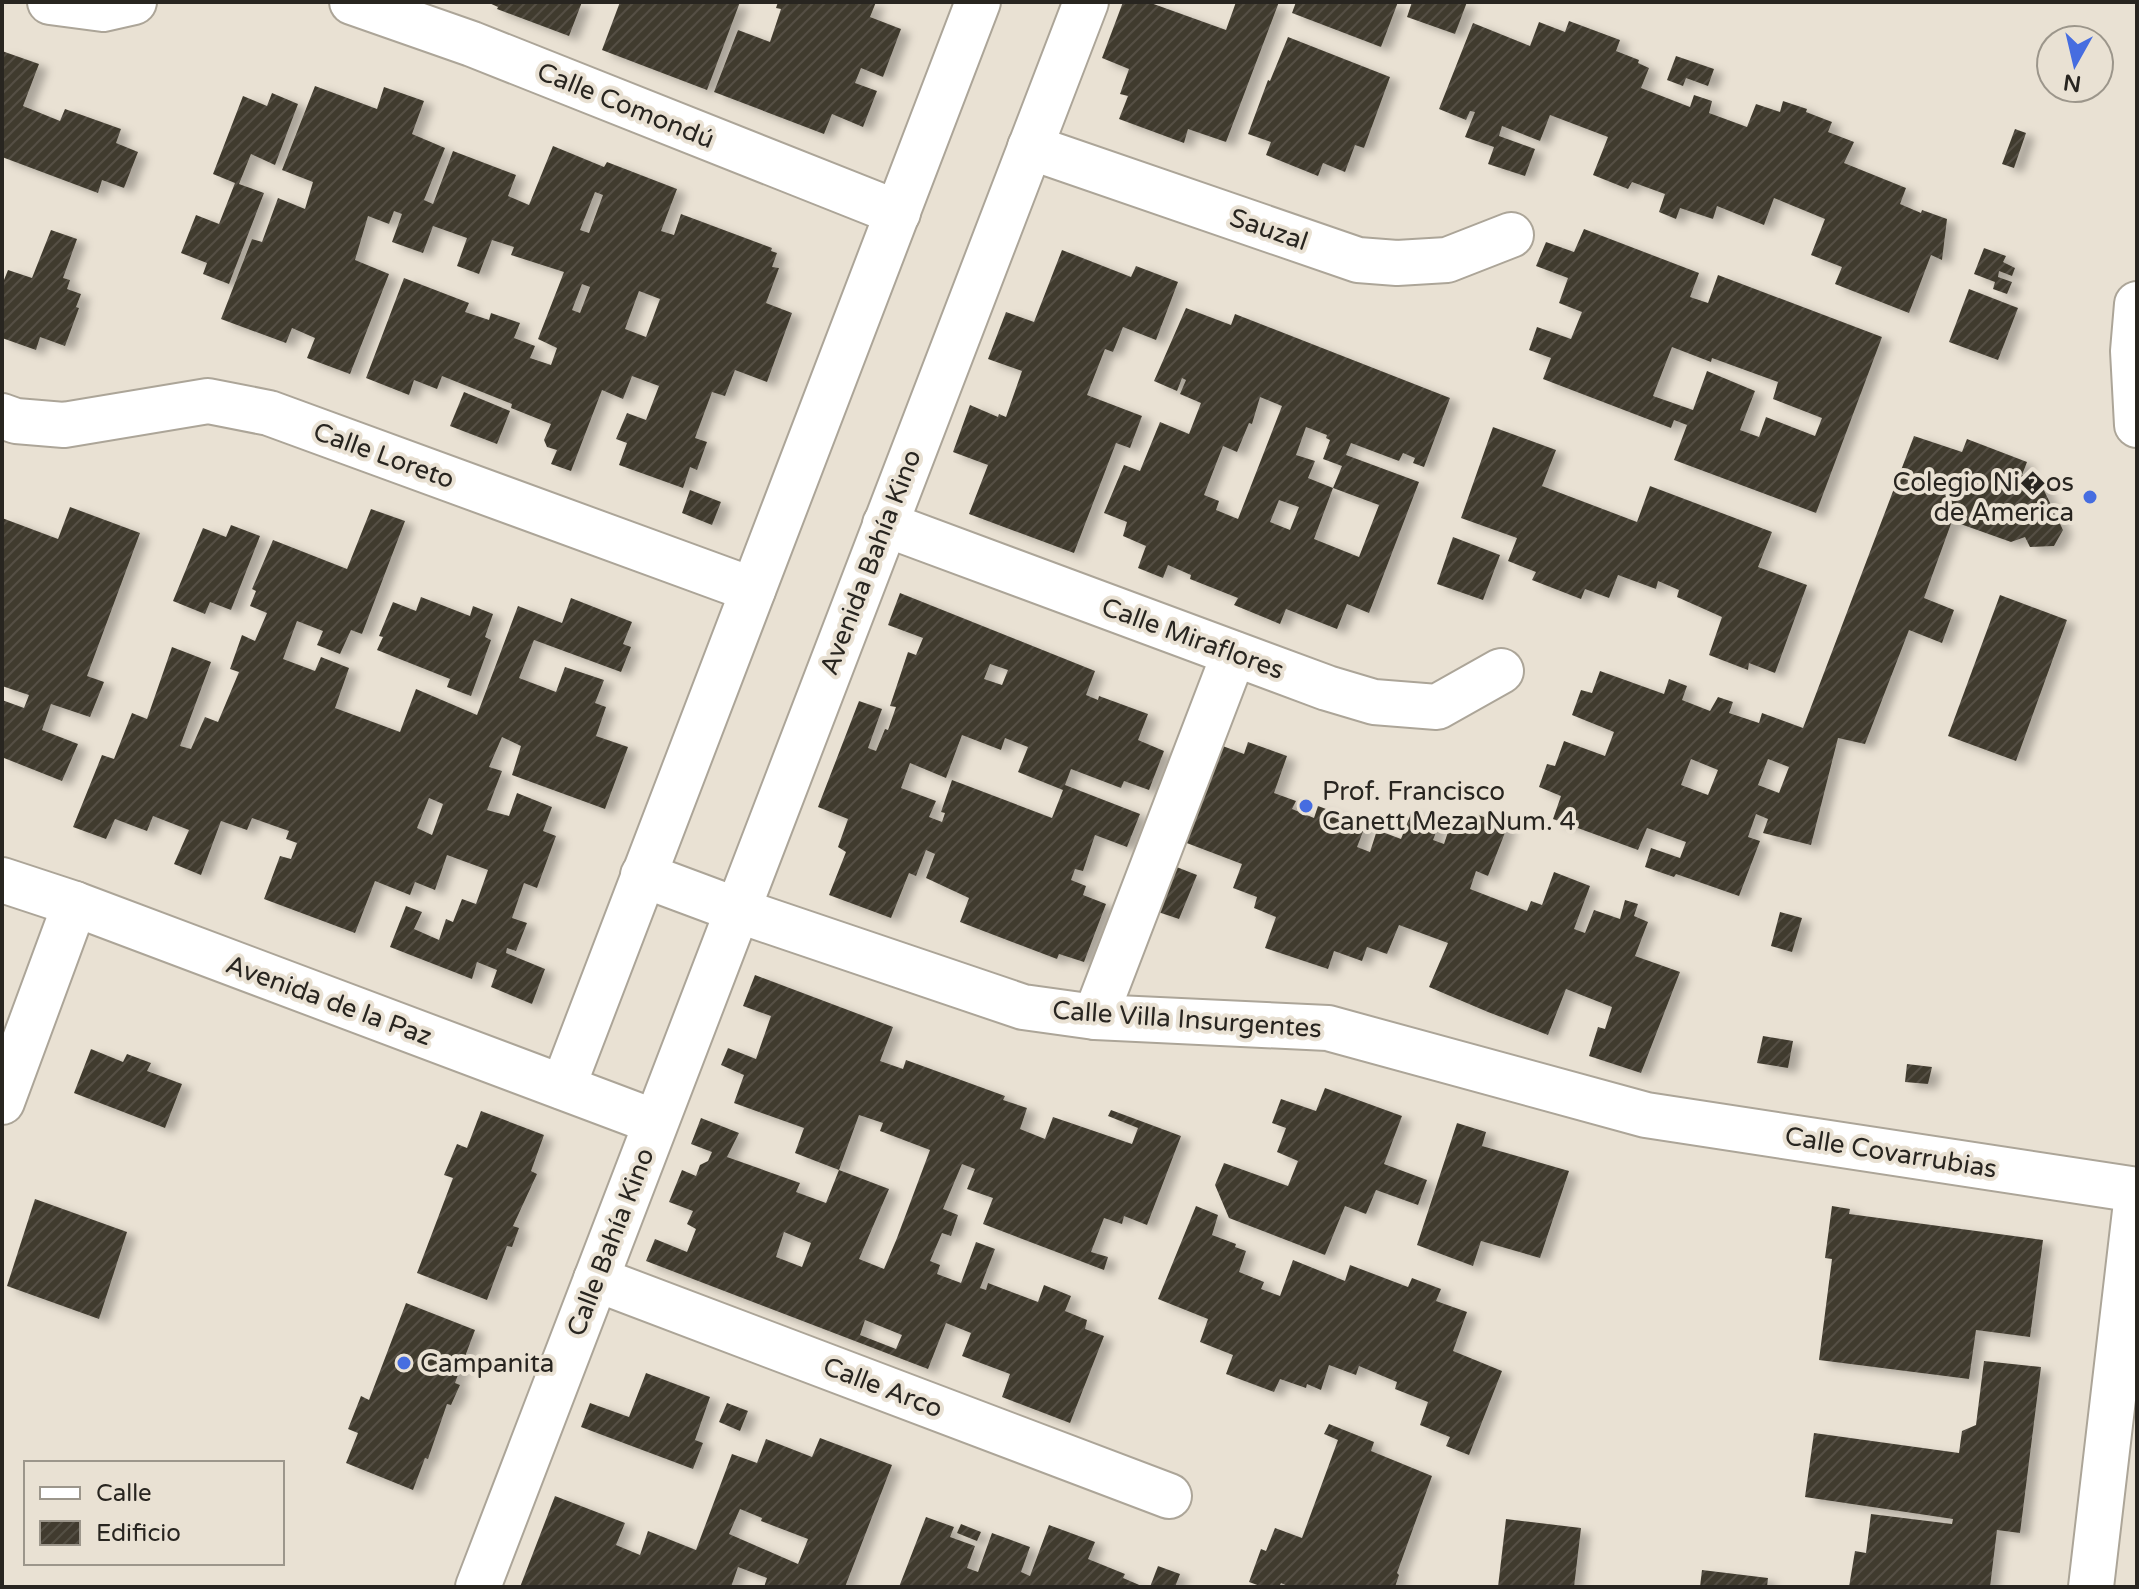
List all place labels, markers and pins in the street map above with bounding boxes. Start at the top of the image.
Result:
place label: Colegio Ni�os de America [1893,467,2074,528]
marker: Colegio Ni�os de America [2081,488,2099,506]
place label: Prof. Francisco Canett Meza Num. 4 [1322,776,1576,837]
marker: Prof. Francisco Canett Meza Num. 4 [1297,797,1315,815]
place label: Campanita [420,1348,554,1379]
marker: Campanita [395,1354,413,1372]

